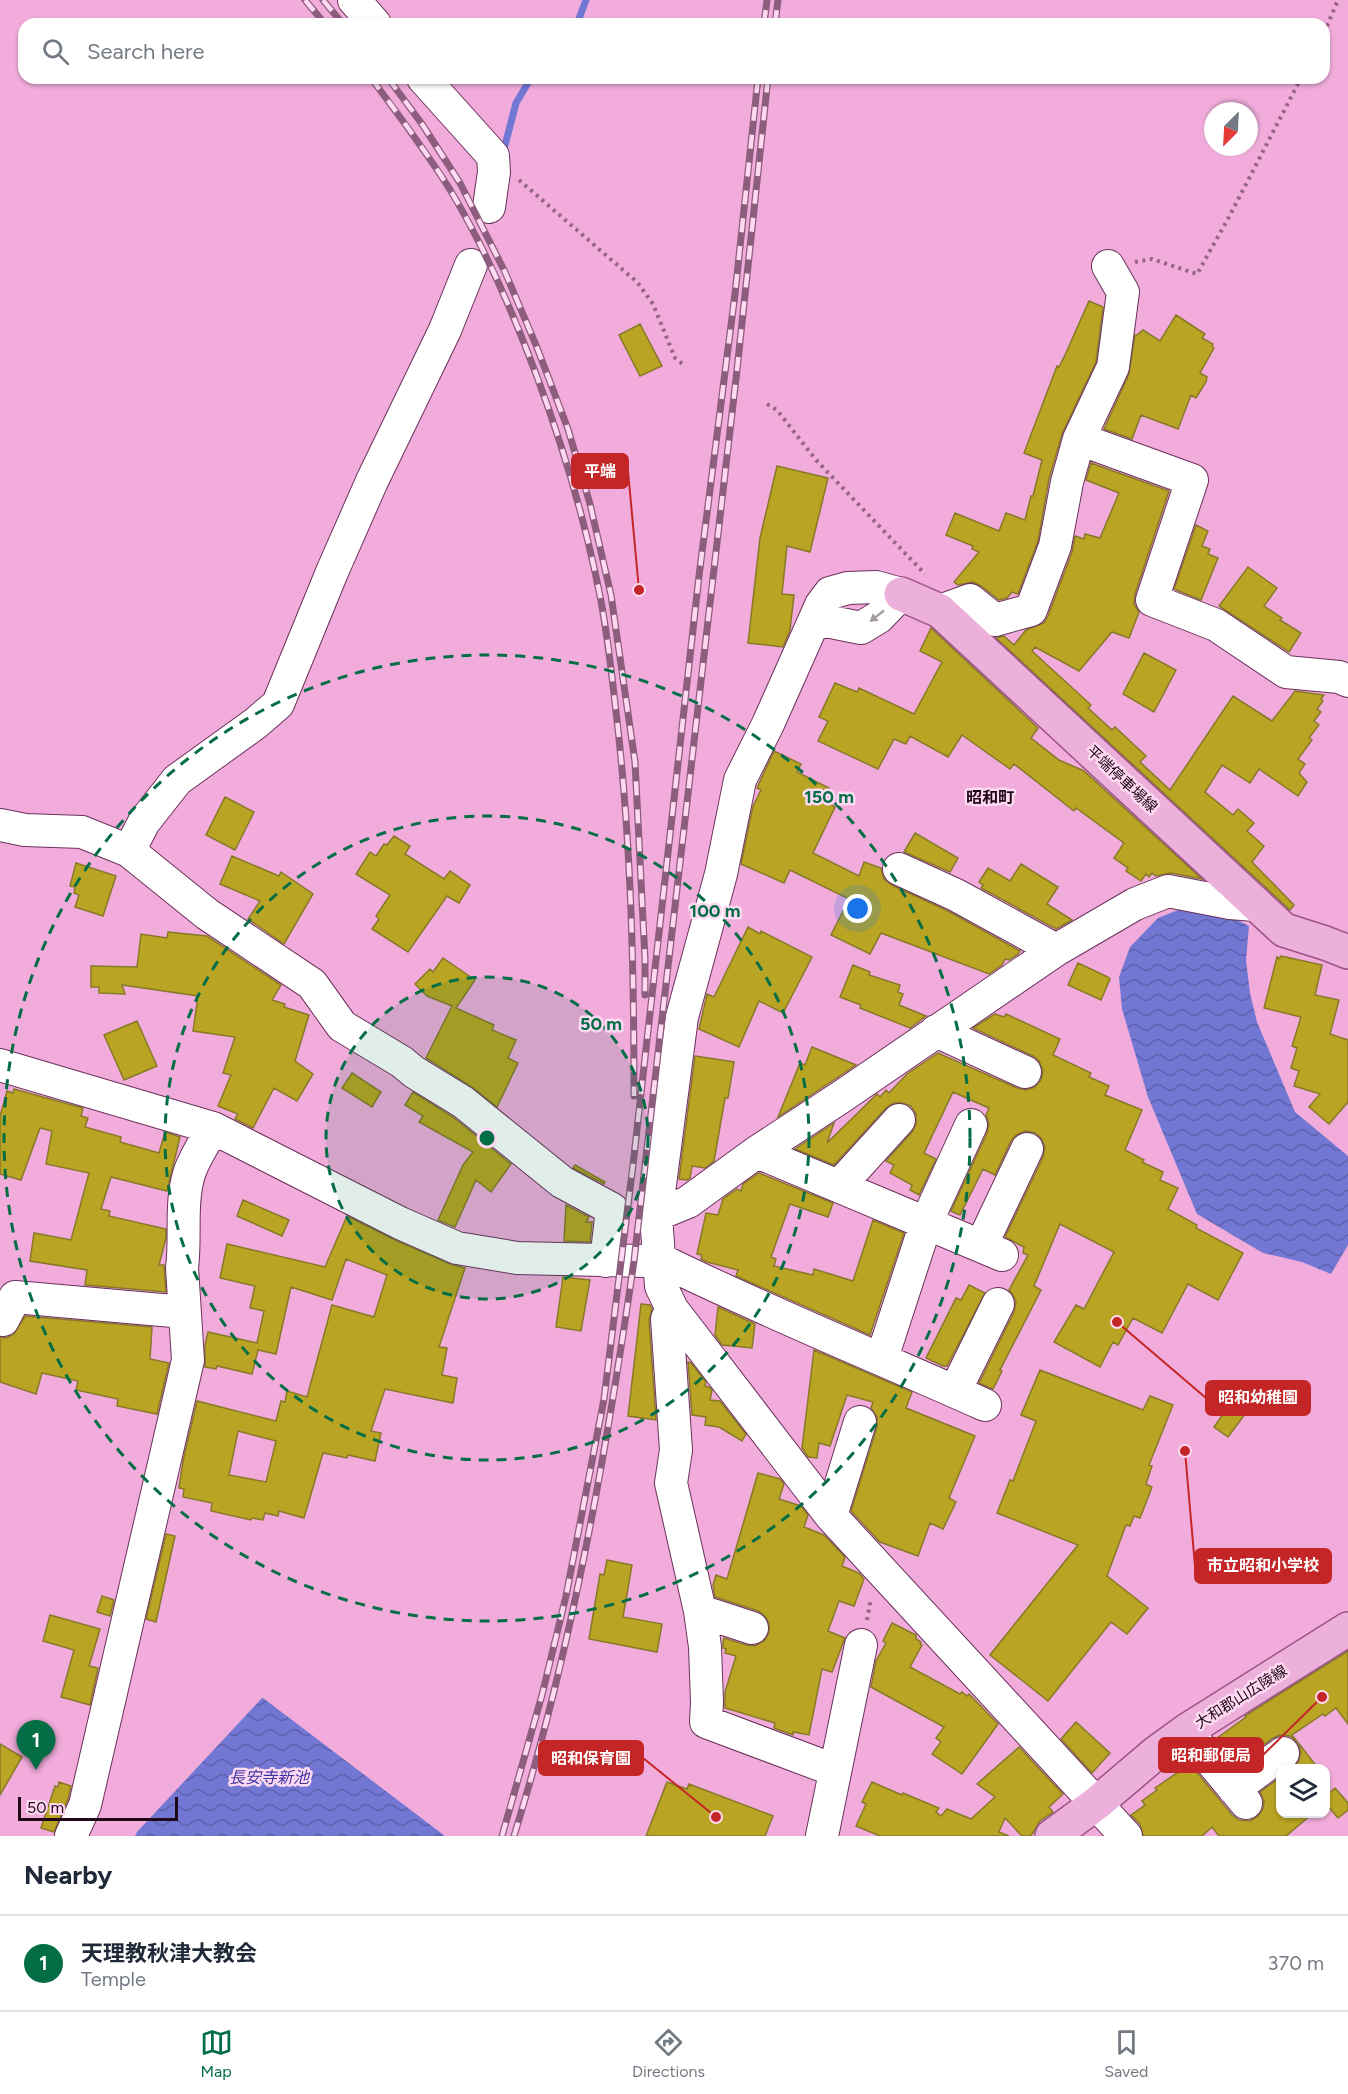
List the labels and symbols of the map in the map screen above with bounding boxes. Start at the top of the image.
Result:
north arrow [1204,102,1258,156]
callout: 平端 [572,454,628,488]
text: 平端 [584,462,616,481]
one-way arrow [870,610,885,622]
street label: 平端停車場線 [1083,742,1161,816]
text: 150 m [804,786,854,808]
district label: 昭和町 [966,788,1014,807]
your location [843,894,872,923]
text: 100 m [690,900,740,922]
text: 50 m [580,1013,622,1035]
centre of rings [477,1128,497,1148]
callout: 昭和幼稚園 [1206,1381,1310,1415]
text: 昭和幼稚園 [1218,1388,1298,1407]
callout: 市立昭和小学校 [1195,1549,1331,1583]
text: 市立昭和小学校 [1207,1556,1319,1575]
street label: 大和郡山広陵線 [1192,1662,1290,1732]
pin: 1 [16,1720,56,1770]
callout: 昭和郵便局 [1159,1738,1263,1772]
callout: 昭和保育園 [539,1741,643,1775]
text: 昭和郵便局 [1171,1746,1251,1765]
text: 昭和保育園 [551,1749,631,1768]
water label: 長安寺新池 [229,1768,311,1787]
scale bar [18,1794,178,1822]

